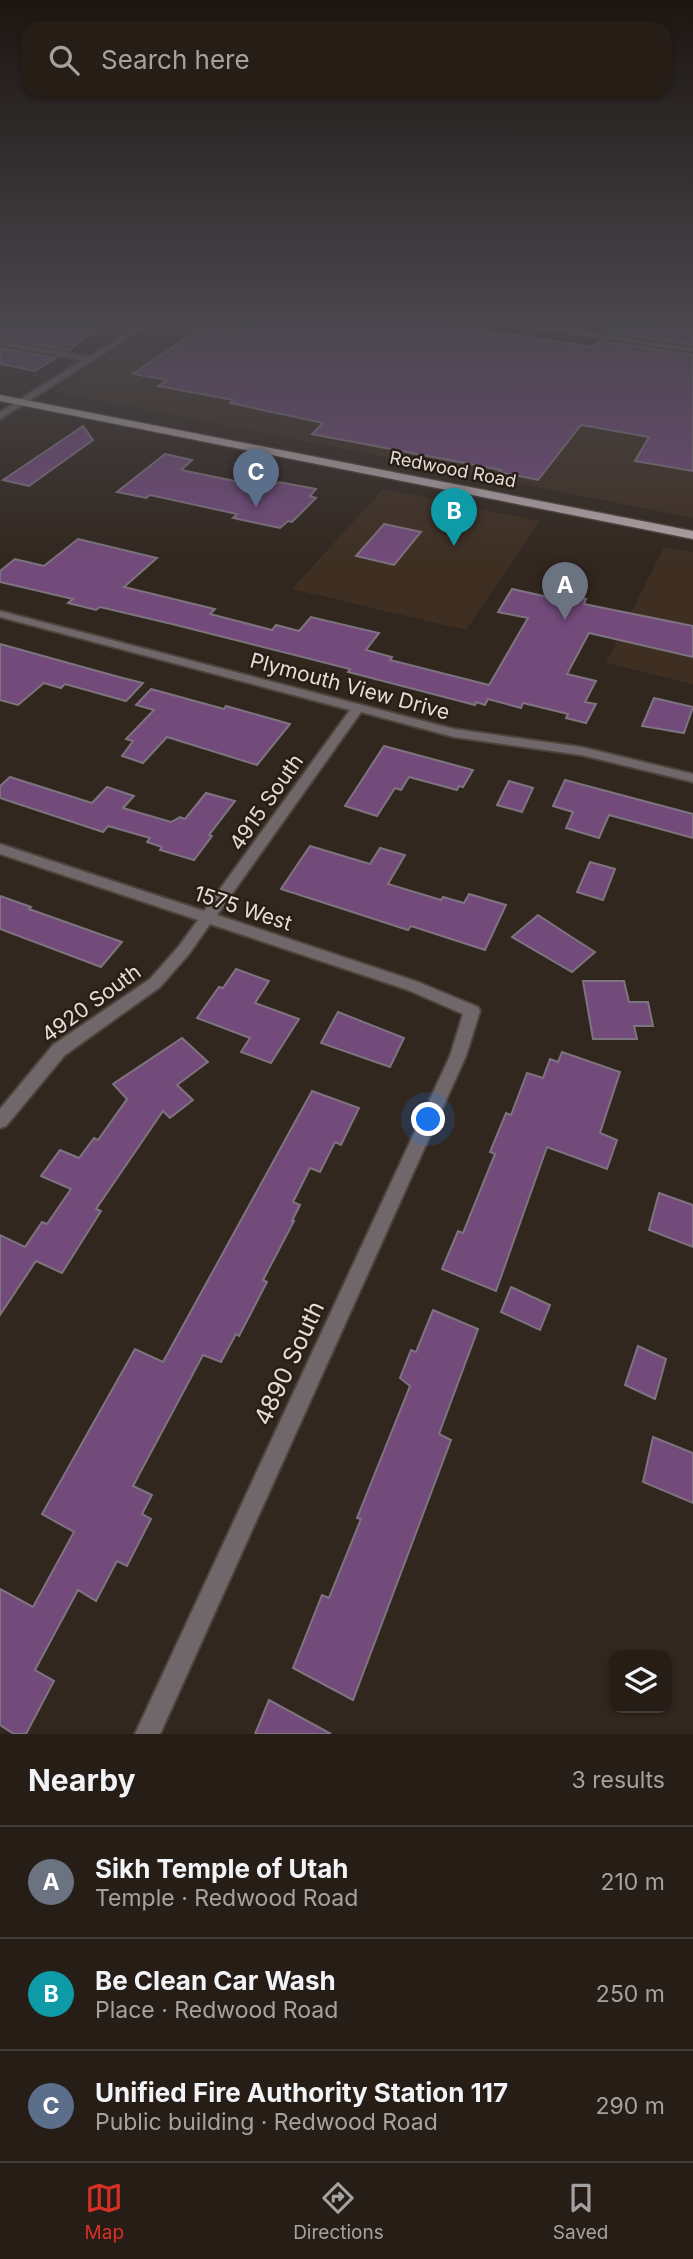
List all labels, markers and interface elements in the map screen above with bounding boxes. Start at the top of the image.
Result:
search box [21,21,672,98]
icon: search [45,41,83,79]
text: Search here [101,44,250,75]
street label: Redwood Road [388,446,518,492]
pin: C [233,449,279,507]
pin: B [431,488,477,546]
pin: A [542,562,588,620]
street label: Plymouth View Drive [247,647,453,725]
street label: 4915 South [224,749,308,855]
street label: 1575 West [191,880,295,936]
street label: 4920 South [37,959,145,1047]
your location [411,1102,445,1136]
street label: 4890 South [248,1297,330,1429]
map controls [609,1650,672,1713]
button: layers [609,1650,672,1713]
text: Nearby [28,1762,136,1798]
text: 3 results [572,1766,665,1794]
text: Sikh Temple of Utah [95,1853,349,1884]
text: A [42,1868,60,1896]
text: 210 m [600,1868,665,1896]
text: Temple · Redwood Road [95,1884,358,1912]
text: Be Clean Car Wash [95,1965,336,1996]
text: B [43,1980,59,2008]
text: 250 m [596,1980,665,2008]
text: Place · Redwood Road [95,1996,338,2024]
text: Unified Fire Authority Station 117 [95,2077,508,2108]
text: C [42,2092,60,2120]
text: 290 m [596,2092,665,2120]
text: Public building · Redwood Road [95,2108,438,2136]
tab: Map [85,2179,124,2244]
tab: Directions [293,2179,384,2244]
tab: Saved [553,2179,608,2244]

